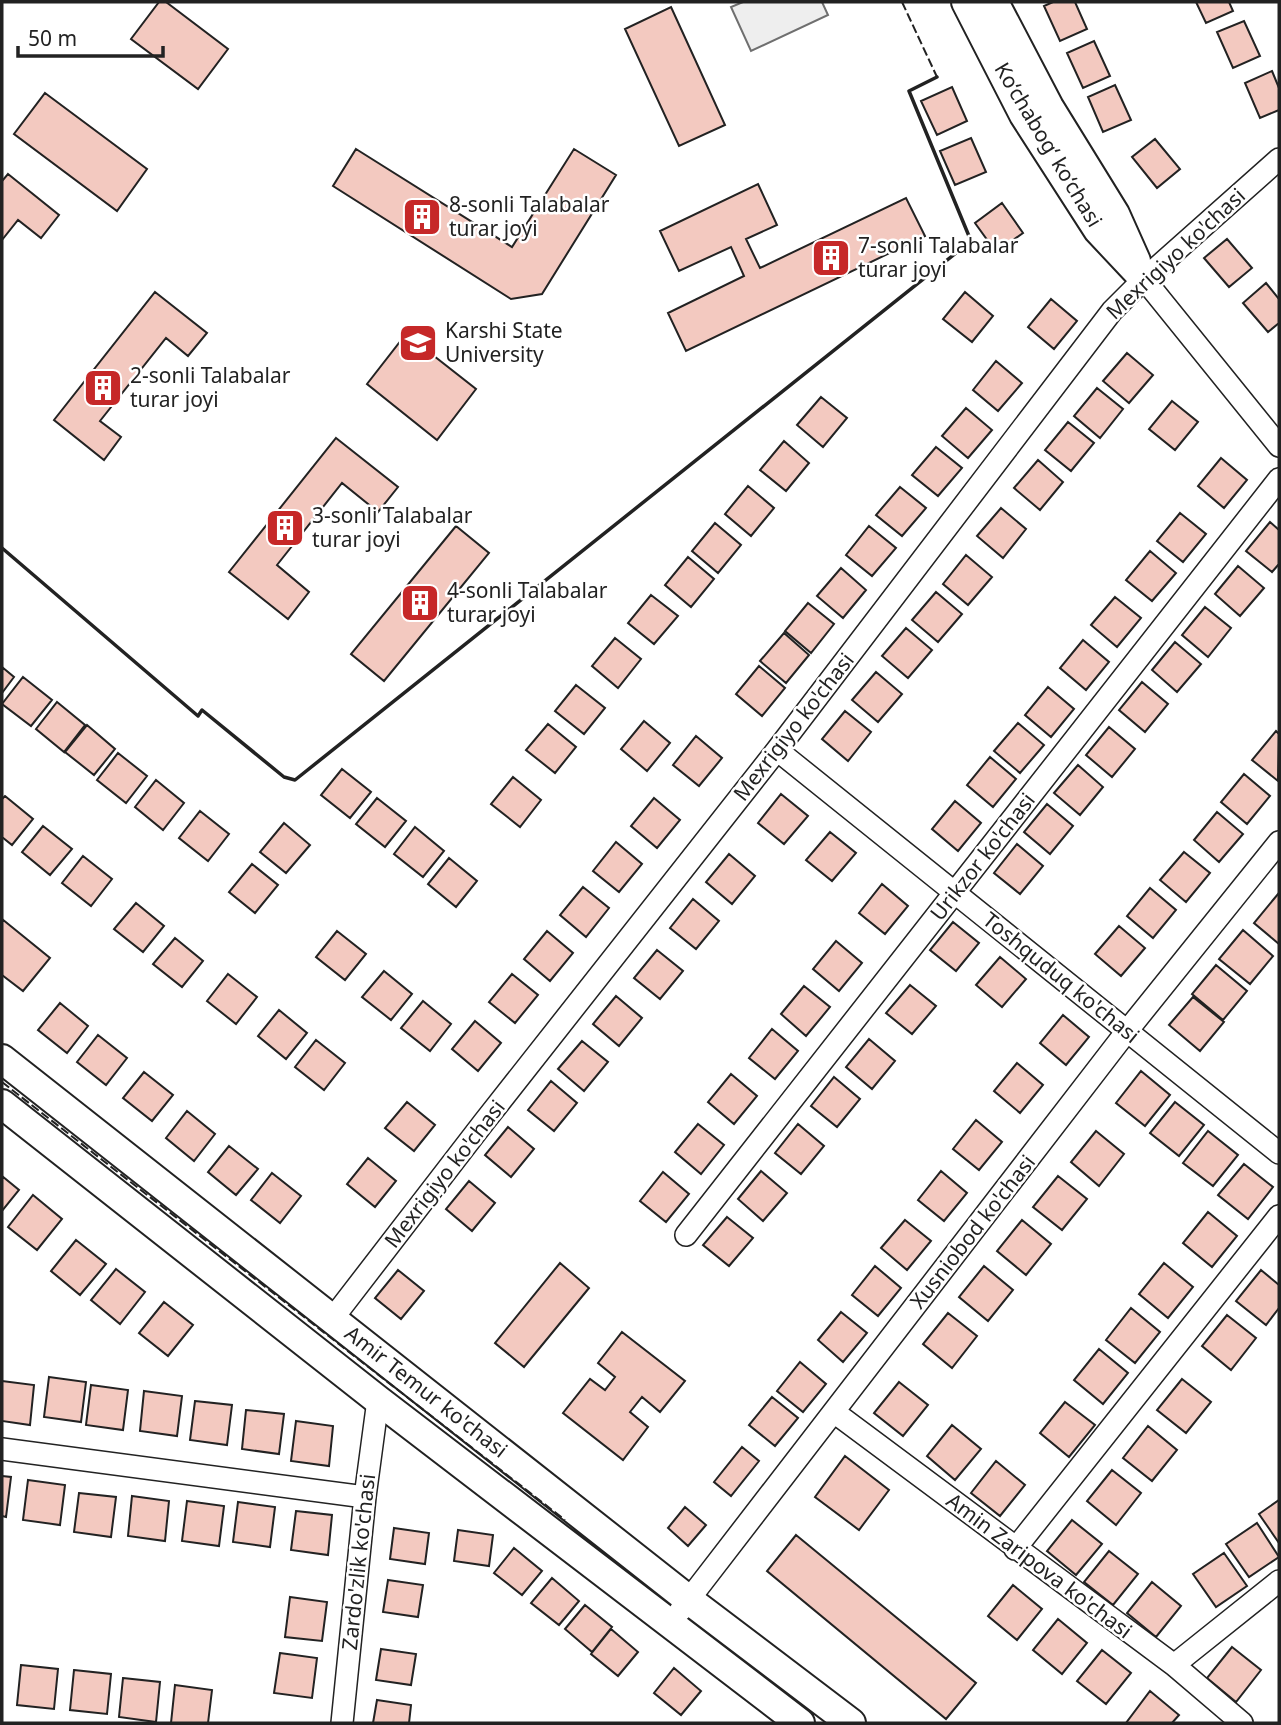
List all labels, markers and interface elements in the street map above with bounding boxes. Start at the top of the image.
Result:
scale bar [18,14,163,58]
text: 50 m [28,24,77,52]
street label: Ko‘chabog‘ ko‘chasi [989,57,1109,232]
street label: Mexrigiyo ko'chasi [1100,182,1251,325]
place label: 8-sonli Talabalar turar joyi [449,190,610,242]
building icon: 8-sonli Talabalar turar joyi [401,196,443,238]
place label: 7-sonli Talabalar turar joyi [858,231,1019,283]
building icon: 7-sonli Talabalar turar joyi [810,237,852,279]
place label: Karshi State University [445,316,563,368]
school or university icon: Karshi State University [397,322,439,364]
place label: 2-sonli Talabalar turar joyi [130,361,291,413]
building icon: 2-sonli Talabalar turar joyi [82,367,124,409]
place label: 3-sonli Talabalar turar joyi [312,501,473,553]
building icon: 3-sonli Talabalar turar joyi [264,507,306,549]
place label: 4-sonli Talabalar turar joyi [447,576,608,628]
building icon: 4-sonli Talabalar turar joyi [399,582,441,624]
street label: Mexrigiyo ko'chasi [727,647,860,806]
street label: Urikzor ko'chasi [924,787,1041,926]
street label: Toshquduq ko'chasi [978,905,1146,1049]
street label: Mexrigiyo ko'chasi [378,1094,511,1253]
street label: Xusniobod ko'chasi [903,1149,1041,1314]
street label: Amir Temur ko'chasi [340,1319,514,1463]
street label: Zardo'zlik ko'chasi [335,1472,381,1651]
street label: Amin Zaripova ko'chasi [941,1486,1138,1644]

